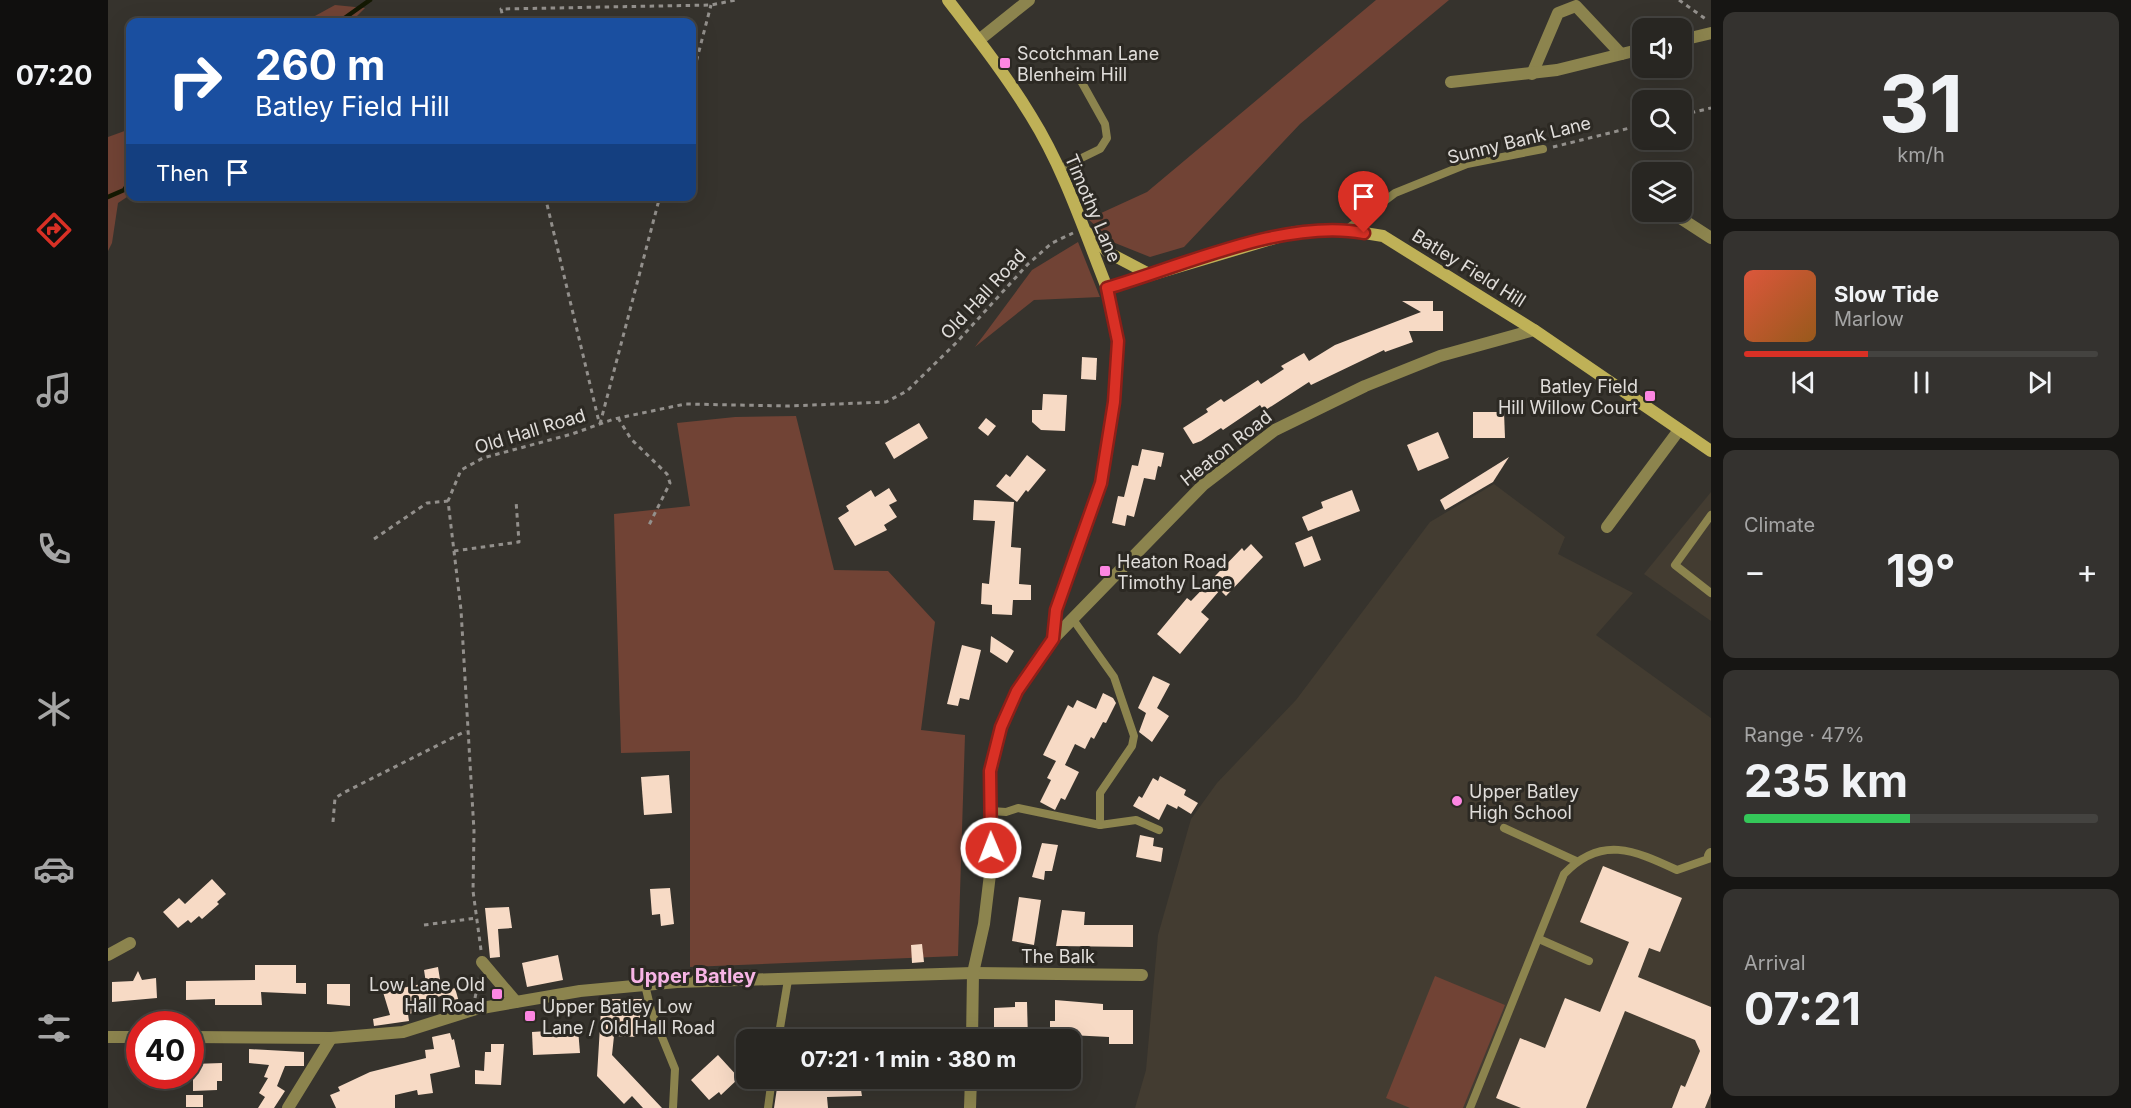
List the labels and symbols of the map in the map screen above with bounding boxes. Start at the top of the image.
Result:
place label: Scotchman Lane Blenheim Hill [1017,43,1159,85]
marker: Scotchman Lane Blenheim Hill [998,56,1012,70]
street label: Sunny Bank Lane [1445,112,1593,168]
street label: Timothy Lane [1061,151,1125,265]
pin [1338,171,1389,233]
street label: Batley Field Hill [1408,225,1530,311]
street label: Old Hall Road [936,245,1030,343]
place label: Batley Field Hill Willow Court [1498,376,1638,418]
marker: Batley Field Hill Willow Court [1643,389,1657,403]
street label: Old Hall Road [472,404,588,458]
street label: Heaton Road [1176,406,1276,490]
place label: Heaton Road Timothy Lane [1117,551,1232,593]
marker: Heaton Road Timothy Lane [1098,564,1112,578]
place label: Upper Batley High School [1469,781,1579,823]
marker: Upper Batley High School [1450,794,1464,808]
position arrow [959,816,1023,880]
street label: The Balk [1021,946,1095,967]
district label: Upper Batley [630,964,756,988]
place label: Low Lane Old Hall Road [369,974,485,1016]
marker: Low Lane Old Hall Road [490,987,504,1001]
place label: Upper Batley Low Lane / Old Hall Road [542,996,715,1038]
marker: Upper Batley Low Lane / Old Hall Road [523,1009,537,1023]
speed limit sign: 40 [126,1011,204,1089]

